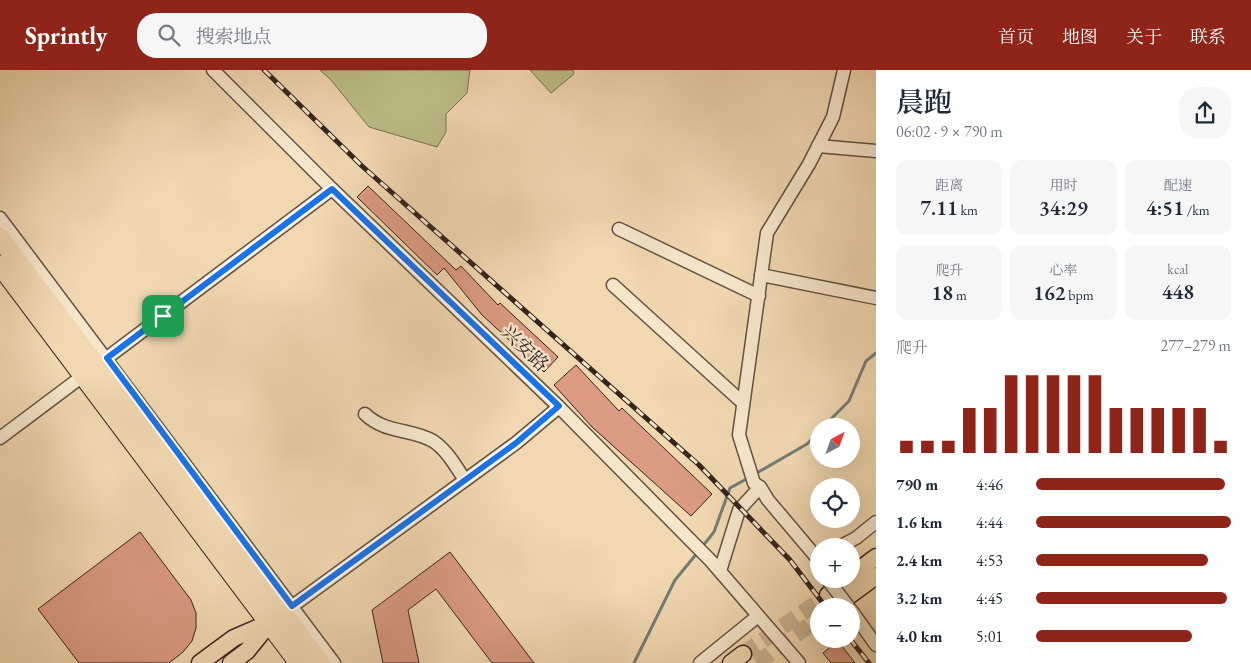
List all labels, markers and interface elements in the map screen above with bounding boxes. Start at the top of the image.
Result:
search box [137,13,487,58]
text: Sprintly [25,20,107,51]
icon: search [155,21,183,49]
text: 搜索地点 [195,24,271,49]
text: 首页 [998,25,1034,48]
text: 地图 [1062,25,1098,48]
text: 关于 [1126,25,1162,48]
text: 联系 [1190,25,1226,48]
text: 晨跑 [896,84,952,120]
button: share [1179,87,1231,139]
text: 06:02 · 9 × 790 m [896,121,1003,142]
text: 距离 [935,176,963,194]
text: 用时 [1049,176,1077,194]
text: 配速 [1164,176,1192,194]
text: 7.11 [920,194,958,221]
text: 34:29 [1039,194,1088,221]
text: 4:51 [1146,194,1184,221]
text: km [958,201,978,219]
text: /km [1184,201,1210,219]
text: kcal [1167,260,1188,278]
text: 爬升 [935,261,963,279]
text: 心率 [1049,261,1077,279]
text: 448 [1162,278,1194,305]
text: 18 [932,279,953,306]
text: 162 [1033,279,1066,306]
text: m [953,286,967,304]
text: bpm [1066,286,1094,304]
pin [142,295,184,337]
icon: arrive [149,302,177,330]
street label: 兴安路 [496,319,554,377]
text: 277–279 m [1160,335,1231,356]
text: 爬升 [896,337,928,358]
north arrow [810,418,860,468]
map controls [810,418,860,648]
text: 790 m [896,474,938,495]
text: 4:46 [976,474,1003,495]
button: locate [810,478,860,528]
text: 1.6 km [896,512,942,533]
text: 4:44 [976,512,1003,533]
button: + [810,538,860,588]
text: 2.4 km [896,550,942,571]
text: 4:53 [976,550,1003,571]
text: 3.2 km [896,588,942,609]
text: 4:45 [976,588,1003,609]
button: − [810,598,860,648]
text: 4.0 km [896,626,942,647]
text: 5:01 [976,626,1003,647]

